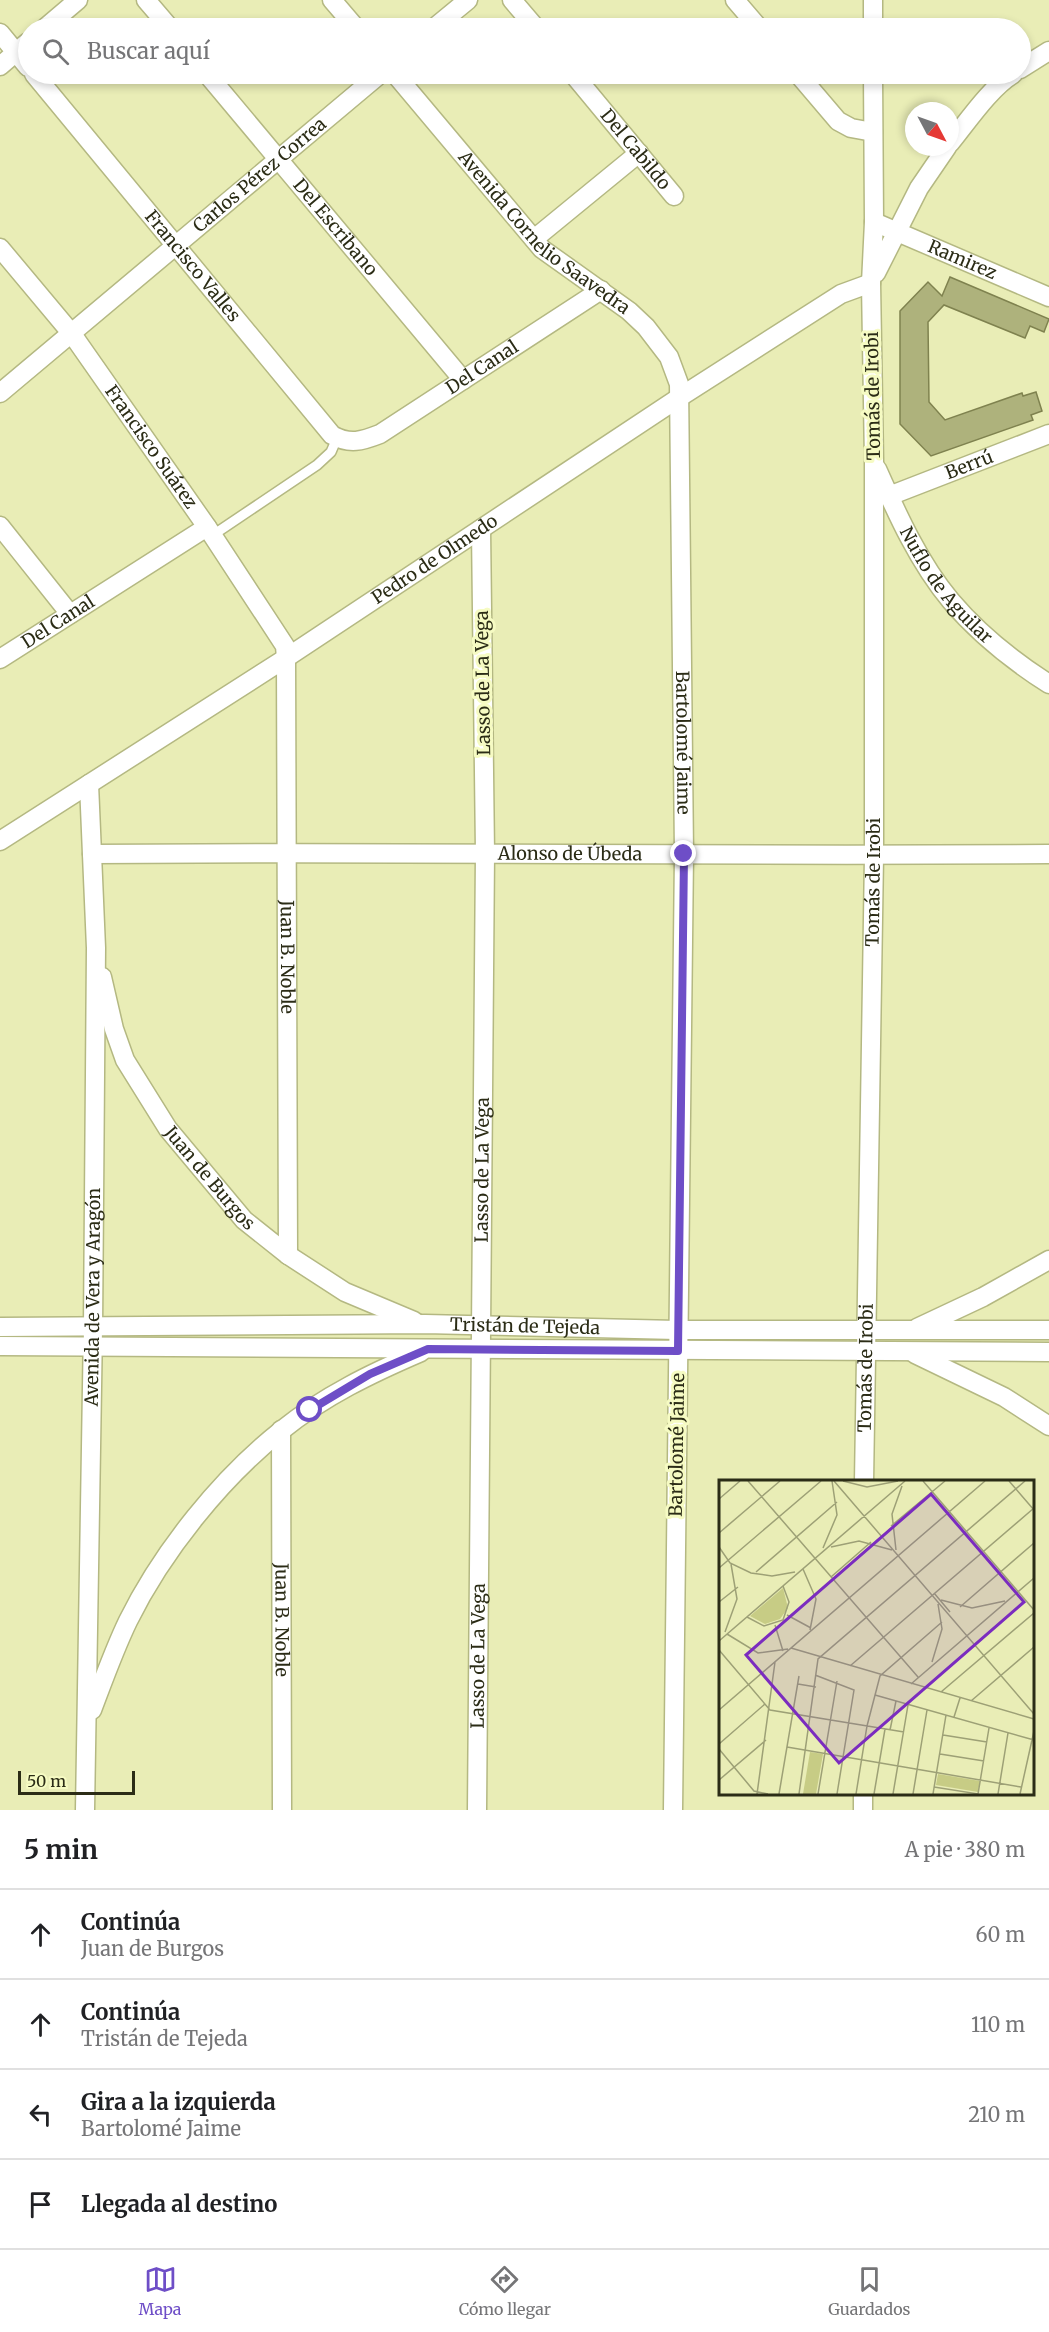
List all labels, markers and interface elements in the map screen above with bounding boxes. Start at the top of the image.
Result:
search box [18,18,1031,84]
icon: search [39,35,72,68]
text: Buscar aquí [87,37,210,65]
north arrow [905,102,959,156]
street label: Del Cabildo [596,104,676,194]
street label: Carlos Pérez Correa [188,112,331,237]
street label: Avenida Cornelio Saavedra [453,145,635,319]
street label: Del Escribano [289,174,383,280]
street label: Francisco Valles [140,205,246,326]
street label: Ramirez [924,234,1001,284]
street label: Tomás de Irobi [860,331,885,461]
street label: Del Canal [441,335,523,399]
street label: Francisco Suárez [100,380,203,513]
street label: Berrú [942,445,996,484]
street label: Pedro de Olmedo [367,509,502,609]
street label: Nuflo de Aguilar [895,523,997,648]
street label: Del Canal [17,589,99,653]
street label: Lasso de La Vega [470,610,495,756]
street label: Bartolomé Jaime [671,671,696,815]
street label: Tomás de Irobi [861,817,885,947]
route end [670,840,696,866]
street label: Alonso de Úbeda [497,842,643,865]
street label: Juan B. Noble [276,899,299,1014]
street label: Lasso de La Vega [470,1097,494,1243]
street label: Juan de Burgos [159,1121,260,1235]
street label: Avenida de Vera y Aragón [80,1188,105,1408]
street label: Tomás de Irobi [853,1303,878,1433]
street label: Tristán de Tejeda [450,1313,601,1339]
street label: Bartolomé Jaime [664,1373,689,1517]
route start [296,1396,322,1422]
inset map [719,1480,1034,1795]
street label: Juan B. Noble [270,1562,294,1677]
street label: Lasso de La Vega [466,1583,490,1729]
scale bar [18,1768,135,1796]
text: 50 m [27,1771,66,1791]
text: 5 min [24,1833,98,1866]
text: A pie · 380 m [905,1837,1025,1862]
text: Continúa [81,1908,180,1936]
icon: ahead [24,1918,57,1951]
text: 60 m [975,1922,1025,1947]
text: Juan de Burgos [81,1936,224,1961]
text: Continúa [81,1998,180,2026]
icon: ahead [24,2008,57,2041]
text: 110 m [971,2012,1025,2037]
text: Tristán de Tejeda [81,2026,248,2051]
text: Gira a la izquierda [81,2088,276,2116]
icon: left [24,2098,57,2131]
text: 210 m [968,2102,1025,2127]
text: Bartolomé Jaime [81,2116,241,2141]
icon: arrive [24,2188,57,2221]
text: Llegada al destino [81,2190,277,2218]
tab: Mapa [139,2263,181,2319]
tab: Cómo llegar [459,2263,551,2319]
tab: Guardados [828,2263,910,2319]

